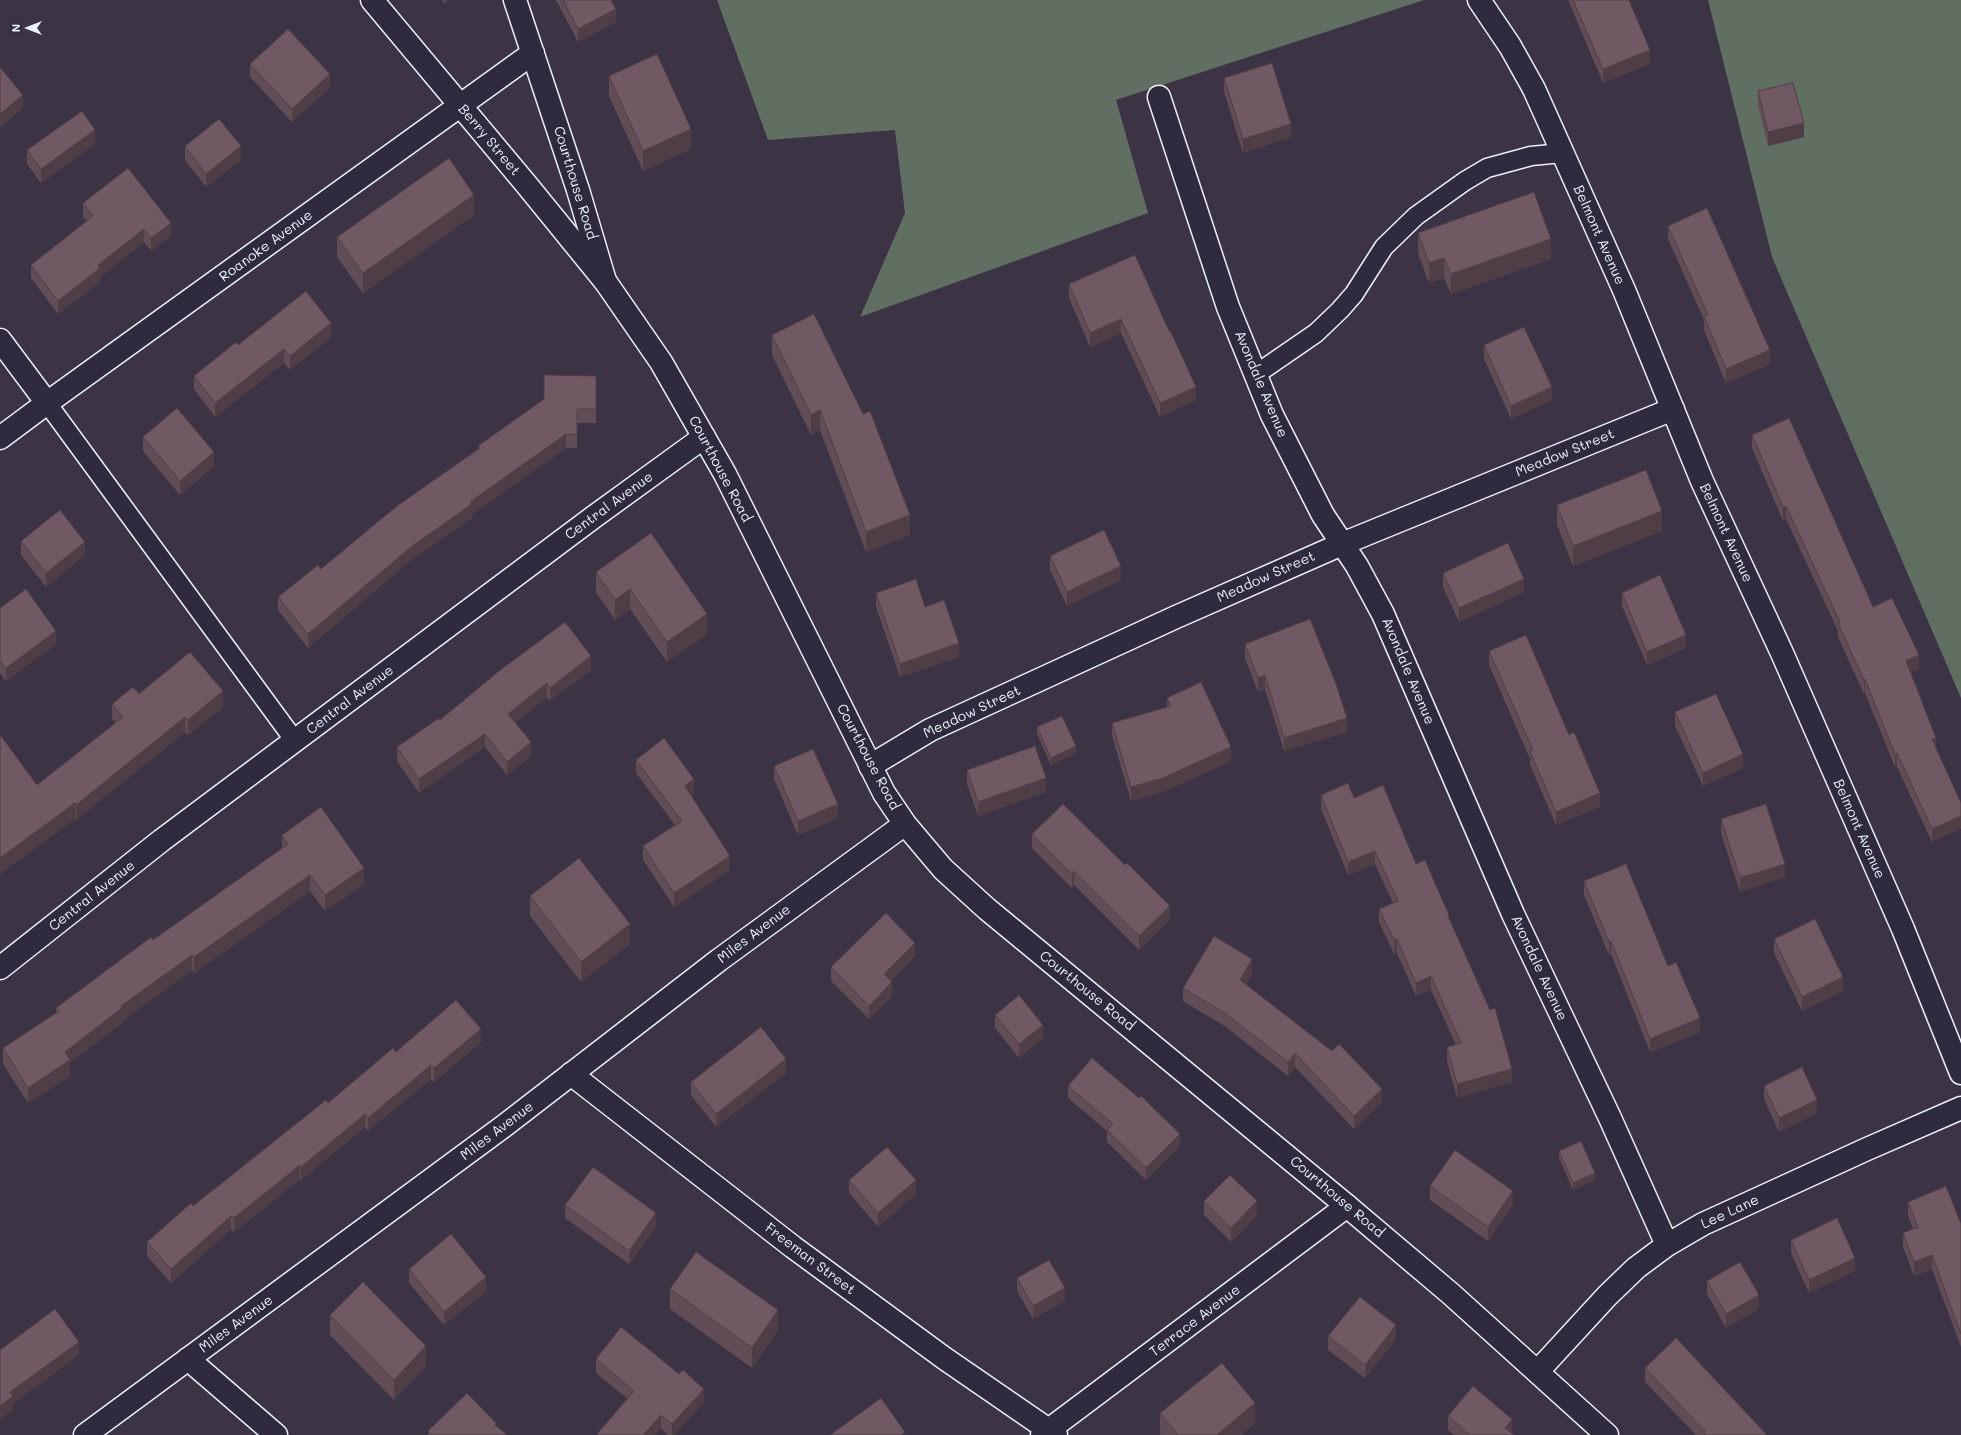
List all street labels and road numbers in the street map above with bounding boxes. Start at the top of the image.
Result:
street label: Berry Street [454,101,524,179]
street label: Courthouse Road [550,124,600,242]
street label: Belmont Avenue [1570,183,1628,287]
street label: Roanoke Avenue [216,207,316,285]
street label: Avondale Avenue [1231,328,1291,440]
street label: Courthouse Road [685,413,755,525]
street label: Meadow Street [1513,425,1617,481]
street label: Central Avenue [562,468,656,544]
street label: Belmont Avenue [1696,481,1756,585]
street label: Meadow Street [1214,548,1318,606]
street label: Avondale Avenue [1378,615,1438,727]
street label: Central Avenue [303,662,397,738]
street label: Meadow Street [921,682,1023,742]
street label: Courthouse Road [833,701,903,813]
street label: Belmont Avenue [1830,777,1888,881]
street label: Central Avenue [46,857,138,935]
street label: Miles Avenue [714,901,794,967]
street label: Avondale Avenue [1507,913,1571,1023]
street label: Courthouse Road [1036,947,1138,1035]
street label: Miles Avenue [457,1098,537,1164]
street label: Courthouse Road [1286,1153,1388,1241]
street label: Lee Lane [1698,1191,1762,1233]
street label: Freeman Street [761,1220,859,1298]
street label: Terrace Avenue [1146,1281,1244,1361]
street label: Miles Avenue [196,1292,276,1356]

